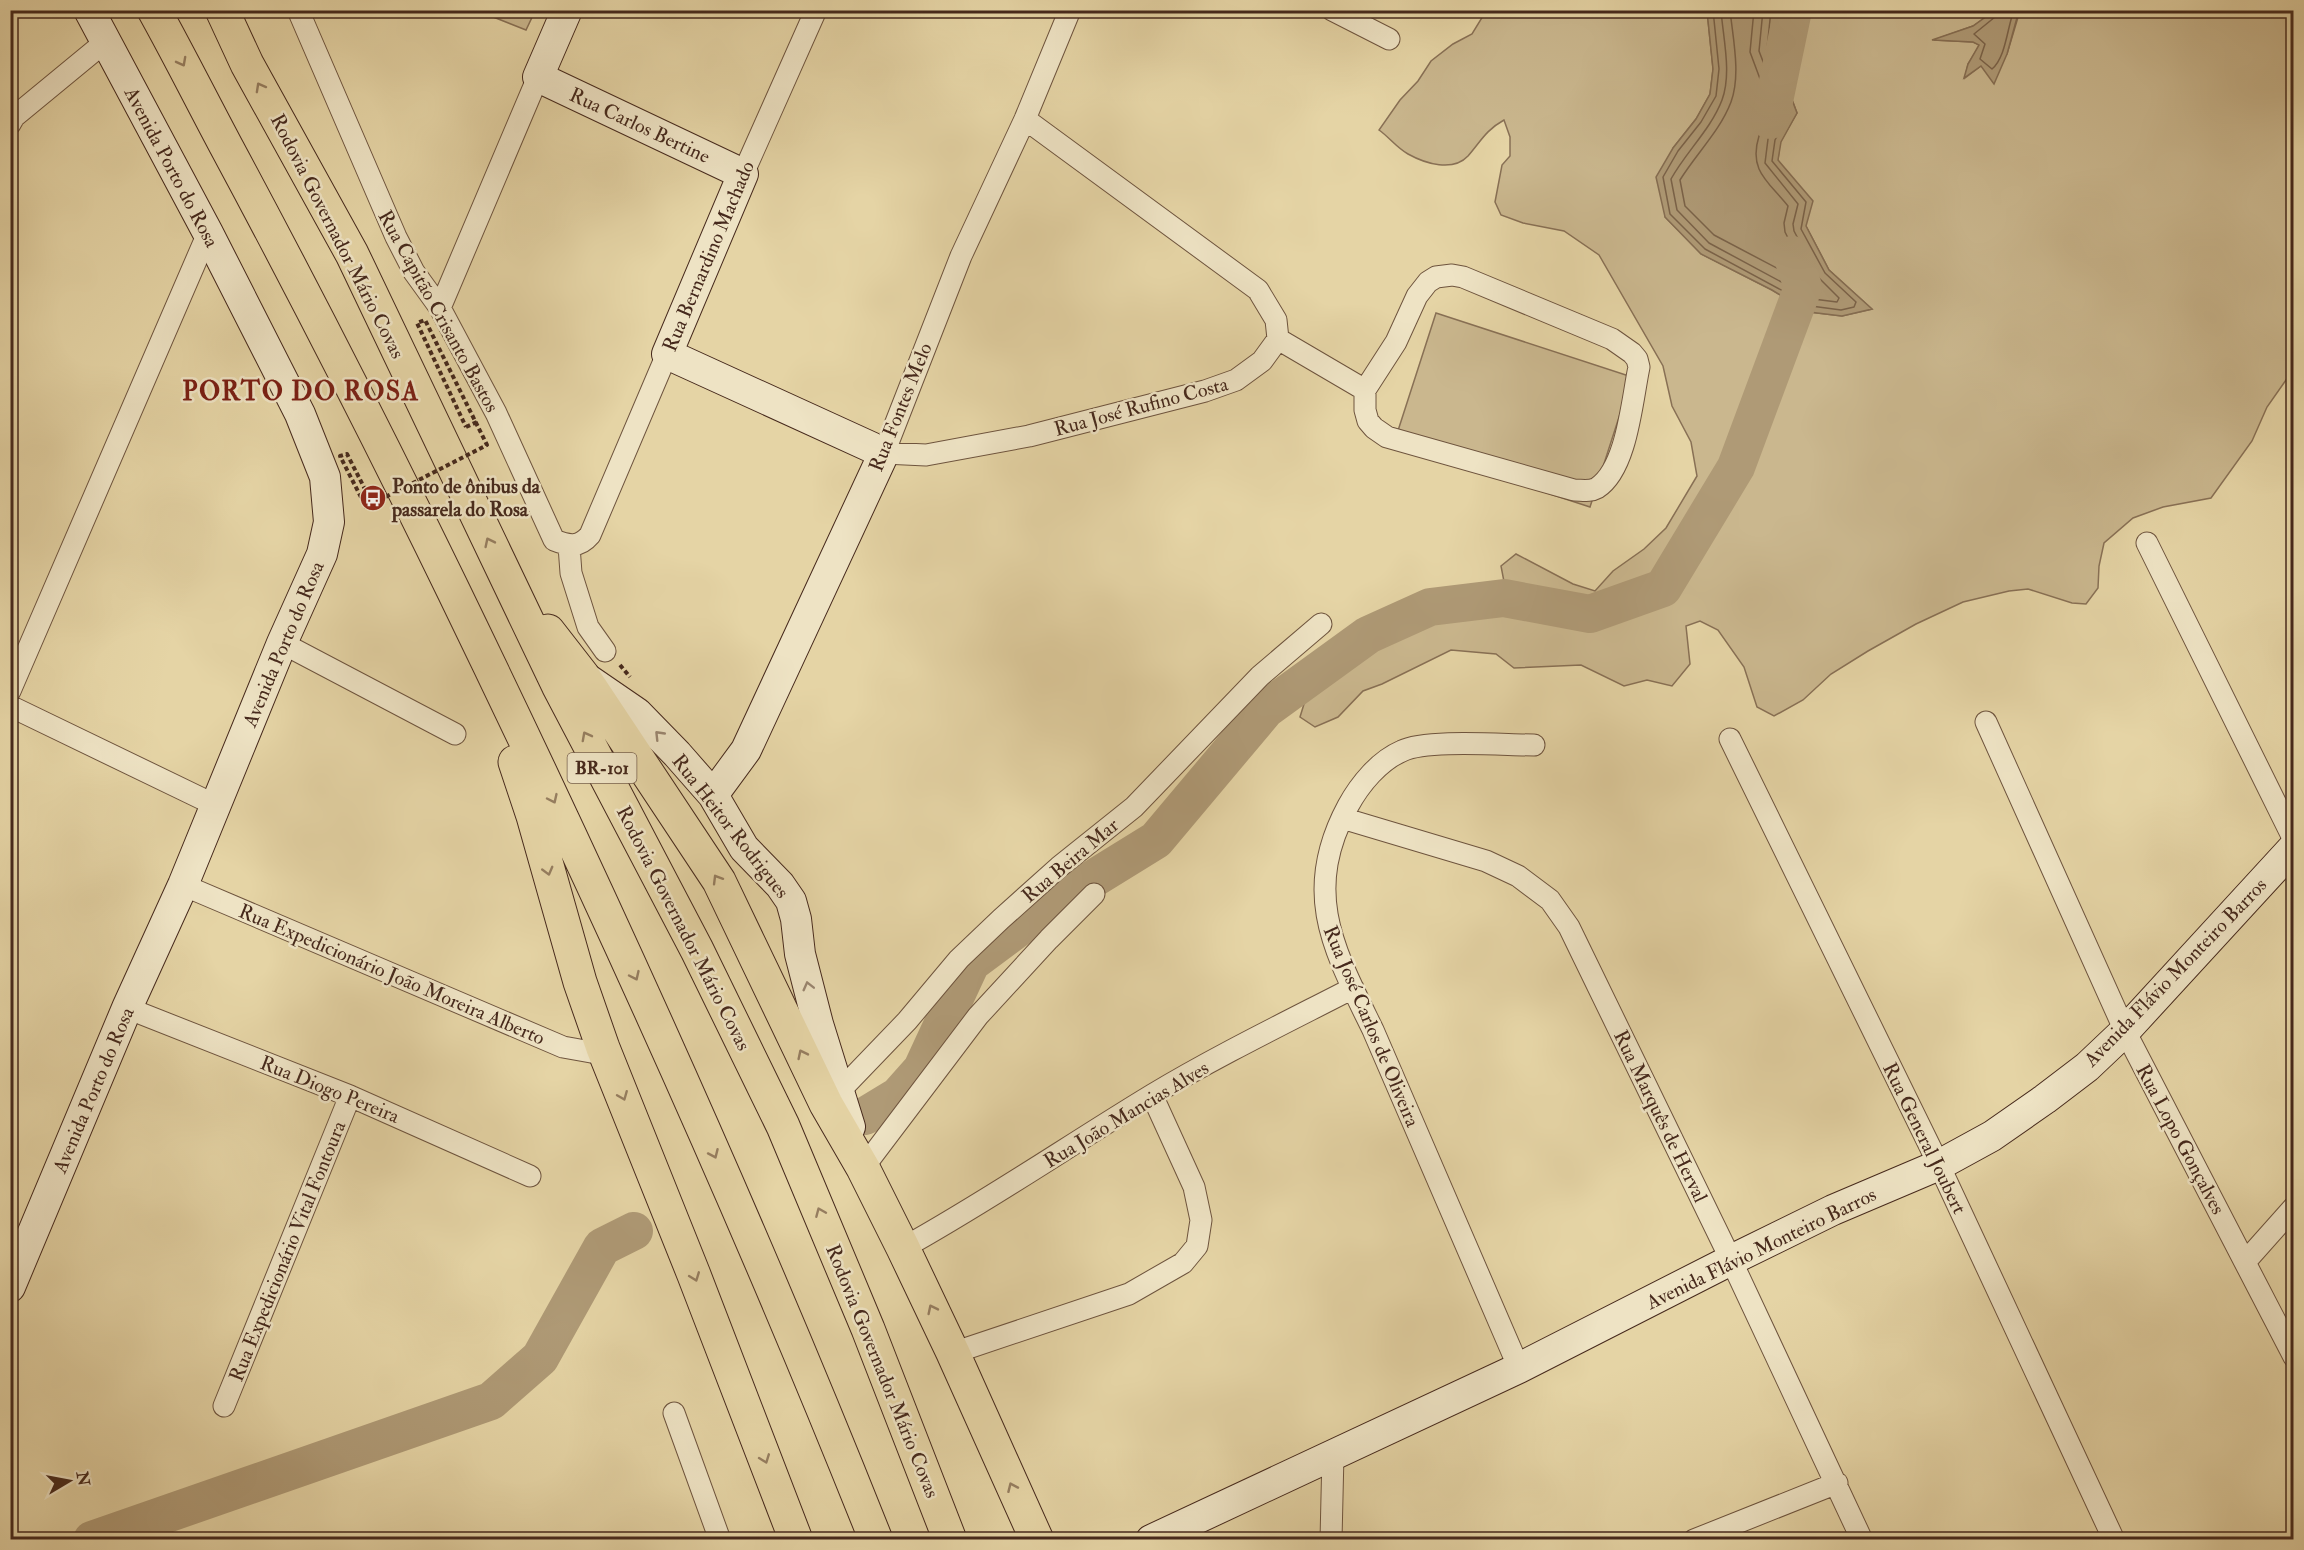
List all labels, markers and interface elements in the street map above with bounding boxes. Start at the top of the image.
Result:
one-way arrow [175,56,186,66]
street label: Avenida Porto do Rosa [118,82,225,252]
street label: Rua Carlos Bertine [566,82,714,169]
one-way arrow [256,83,267,93]
street label: Rodovia Governador Mário Covas [265,110,410,363]
street label: Rua Bernardino Machado [657,157,760,355]
street label: Rua Capitão Crisanto Bastos [372,206,505,417]
street label: Rua Fontes Melo [863,339,938,475]
street label: Rua José Rufino Costa [1051,371,1232,442]
district label: PORTO DO ROSA [182,376,420,408]
place label: Ponto de ônibus da passarela do Rosa [391,474,541,523]
bus stop icon: Ponto de ônibus da passarela do Rosa [358,483,388,513]
one-way arrow [485,538,497,549]
street label: Avenida Porto do Rosa [237,557,330,732]
one-way arrow [582,732,593,742]
one-way arrow [656,732,667,743]
street label: Rua Heitor Rodrigues [666,749,795,904]
road number: BR-101 [568,753,636,783]
one-way arrow [545,792,557,803]
street label: Rodovia Governador Mário Covas [611,802,756,1055]
street label: Rua Beira Mar [1017,812,1124,908]
one-way arrow [541,866,554,876]
street label: Avenida Flávio Monteiro Barros [2078,873,2272,1073]
one-way arrow [713,875,725,885]
street label: Rua Expedicionário João Moreira Alberto [235,898,549,1051]
street label: Rua José Carlos de Oliveira [1318,922,1426,1131]
one-way arrow [628,969,640,980]
one-way arrow [803,982,816,992]
street label: Avenida Porto do Rosa [47,1003,140,1178]
street label: Rua Marquês de Herval [1608,1026,1713,1206]
street label: Rua Diogo Pereira [257,1050,404,1129]
one-way arrow [798,1050,810,1061]
street label: Rua João Mancias Alves [1039,1055,1213,1174]
street label: Rua General Joubert [1877,1058,1972,1219]
street label: Rua Lopo Gonçalves [2129,1060,2231,1219]
one-way arrow [616,1090,628,1101]
street label: Rua Expedicionário Vital Fontoura [224,1116,353,1386]
one-way arrow [707,1147,719,1158]
street label: Avenida Flávio Monteiro Barros [1641,1182,1880,1316]
one-way arrow [815,1208,827,1219]
street label: Rodovia Governador Mário Covas [820,1241,945,1502]
one-way arrow [688,1271,700,1282]
one-way arrow [928,1304,940,1315]
north arrow [39,1451,99,1511]
one-way arrow [758,1453,770,1464]
text: N [72,1469,94,1488]
one-way arrow [1007,1482,1019,1493]

